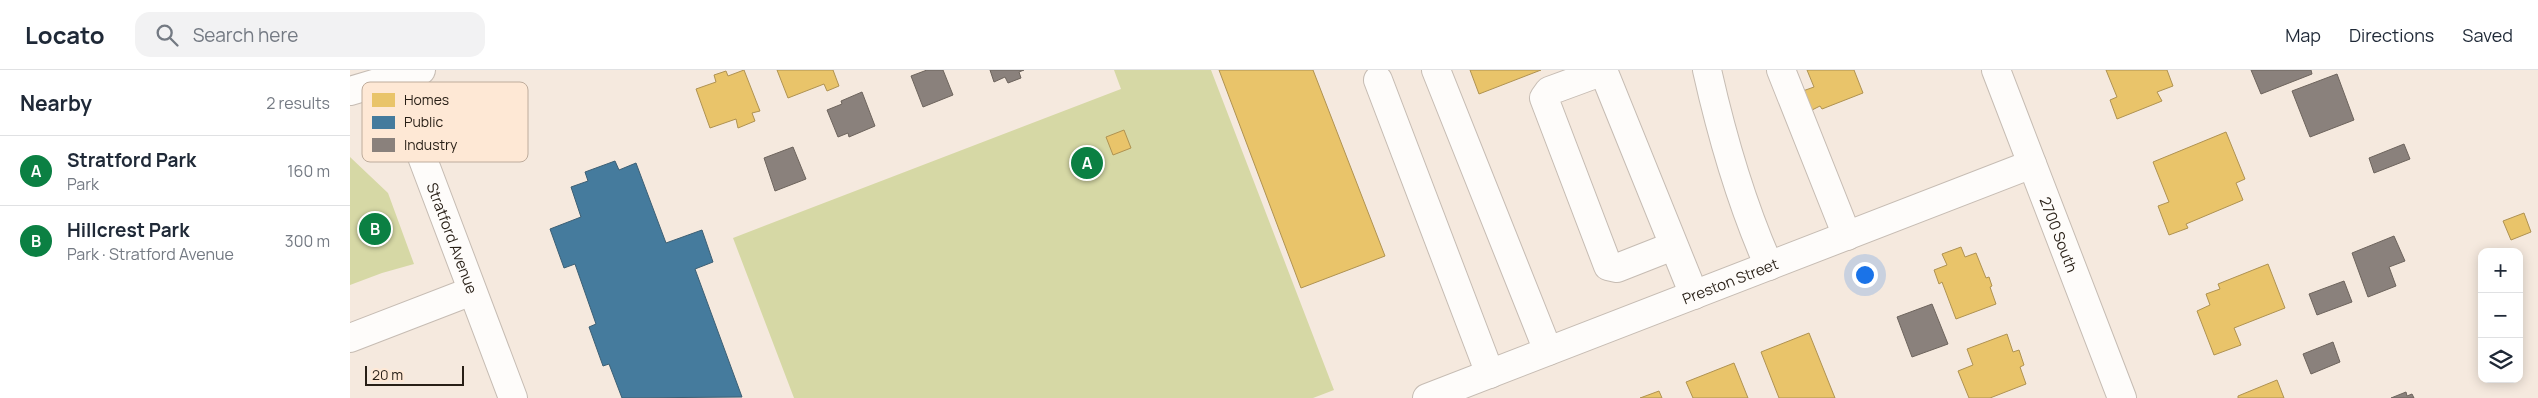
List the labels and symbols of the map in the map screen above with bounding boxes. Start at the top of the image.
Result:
legend [362,82,528,162]
text: Homes [404,90,449,109]
text: Public [404,112,444,131]
text: Industry [404,135,458,154]
pin: A [1071,144,1103,182]
street label: Stratford Avenue [422,179,483,297]
street label: 2700 South [2035,193,2083,275]
pin: B [359,210,391,248]
street label: Preston Street [1679,253,1781,309]
your location [1852,262,1878,288]
scale bar [365,363,464,386]

